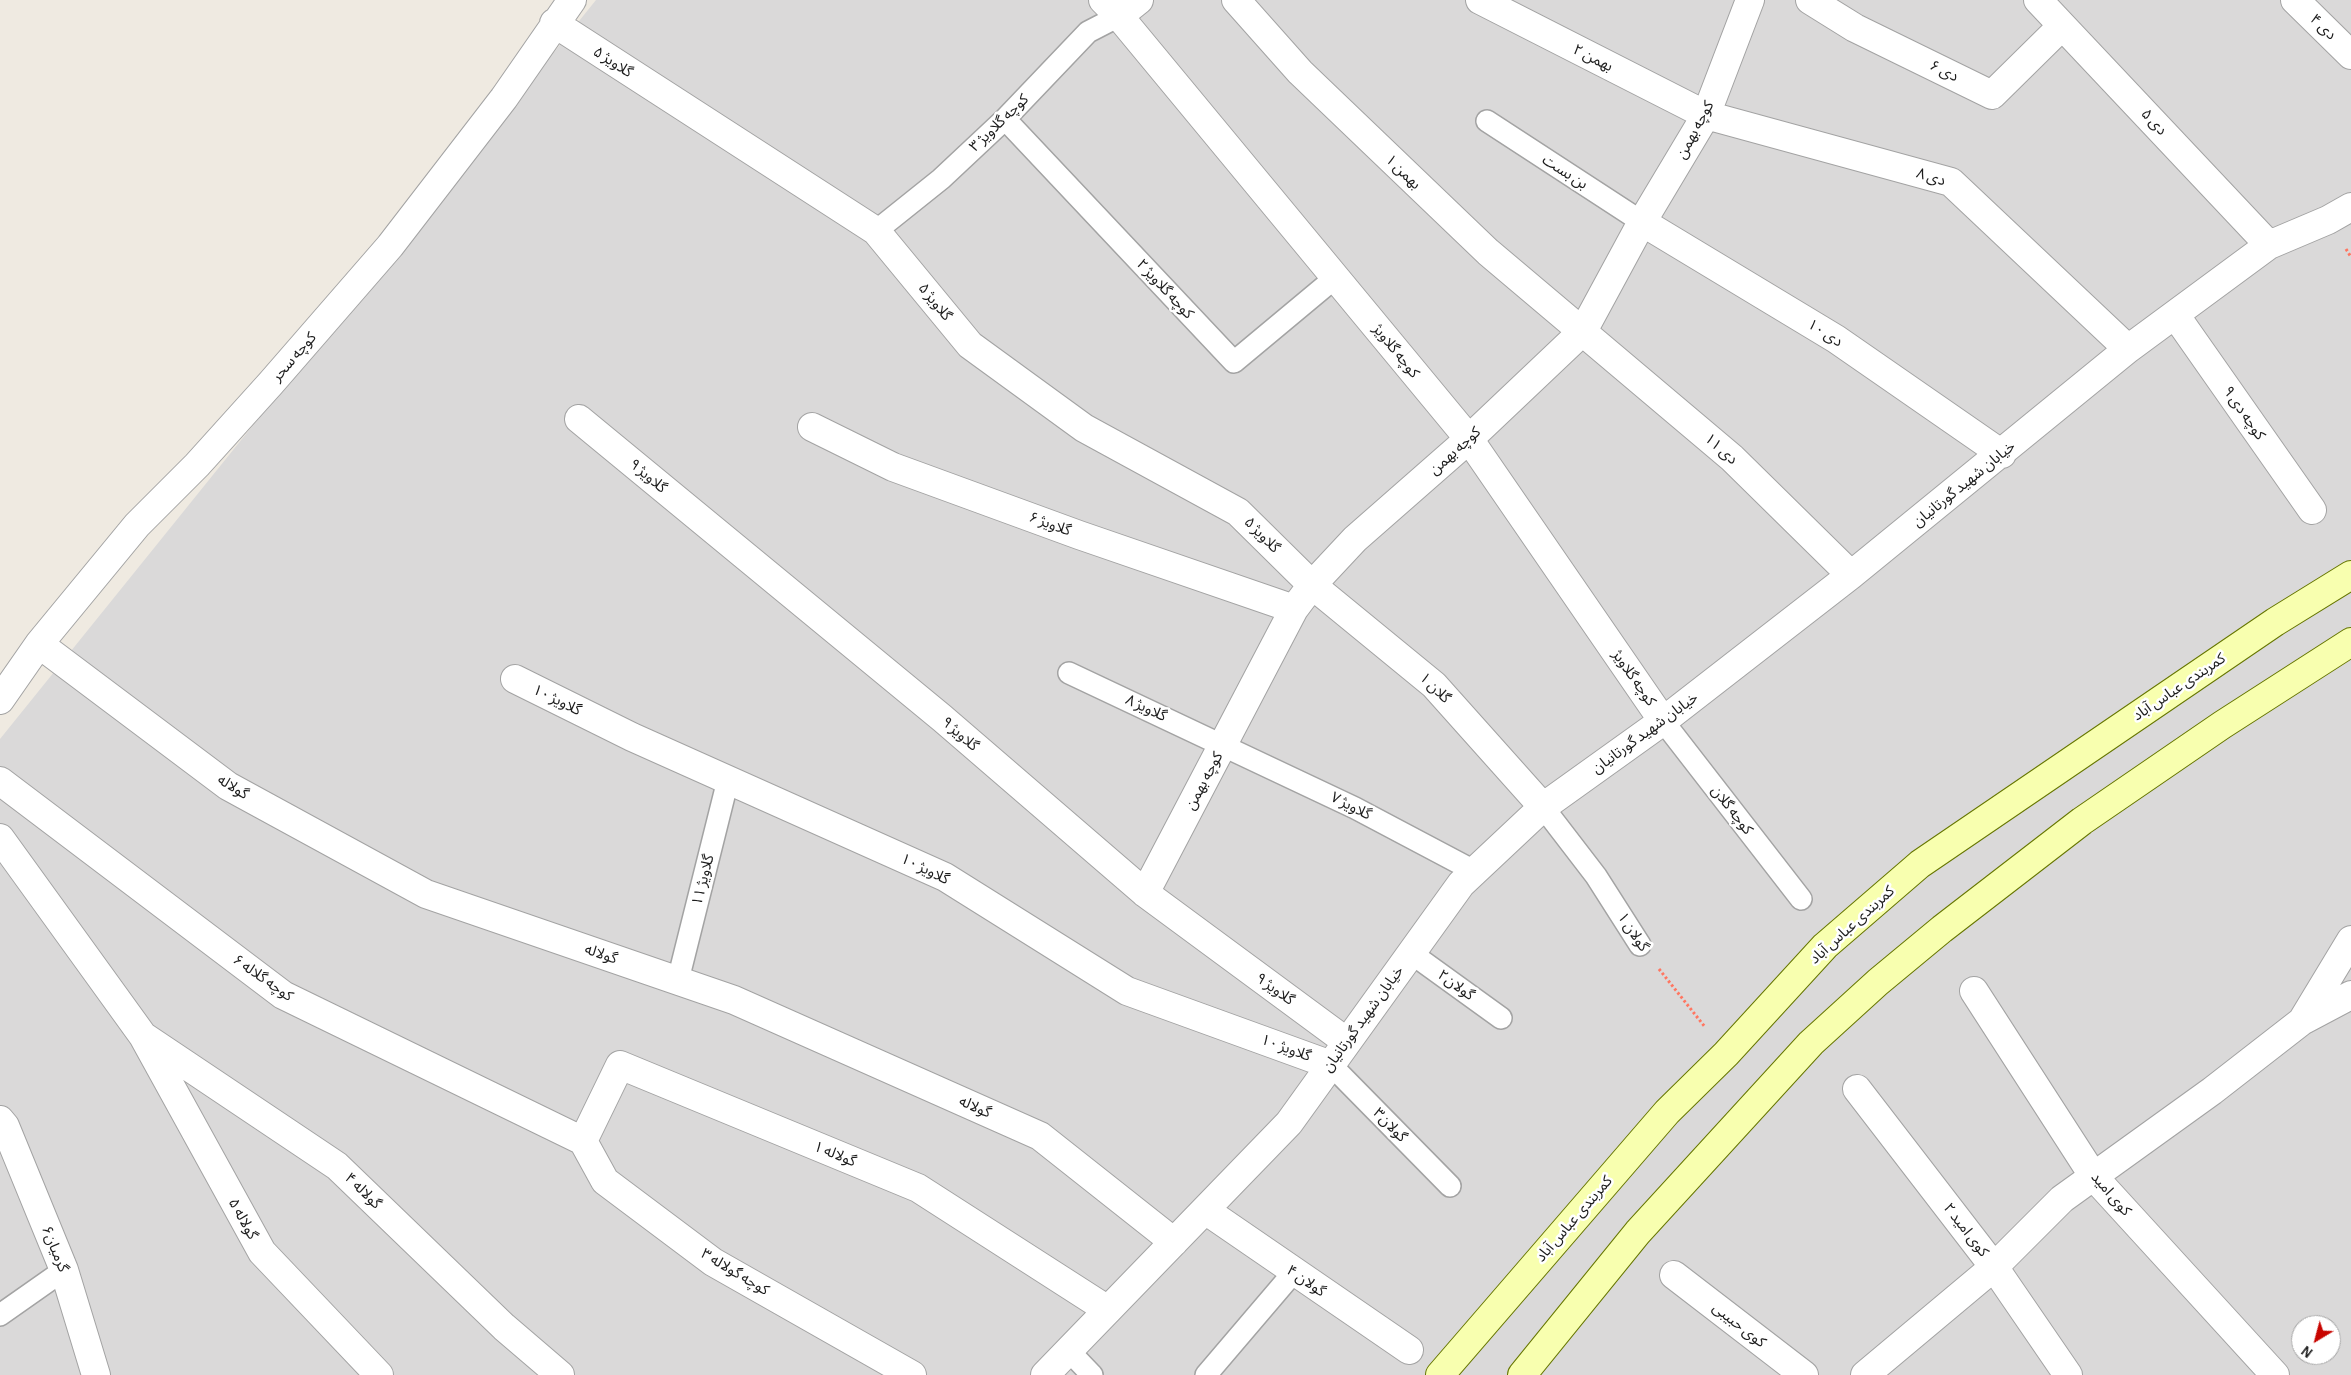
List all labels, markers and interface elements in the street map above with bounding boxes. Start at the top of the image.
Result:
street label: دی ۴ [2306,10,2340,44]
street label: بهمن ۲ [1570,40,1616,76]
street label: گلاویژ ۵ [590,43,636,81]
street label: دی ۶ [1927,56,1961,86]
street label: کوچه گلاویژ ۳ [966,90,1032,156]
street label: کوچه بهمن [1672,98,1718,162]
street label: دی ۵ [2137,105,2171,139]
street label: بهمن ۱ [1382,151,1424,193]
street label: بن بست [1539,151,1591,193]
street label: دی ۸ [1914,164,1948,190]
street label: کوچه گلاویژ ۲ [1133,255,1197,323]
street label: گلاویژ ۵ [914,279,956,325]
street label: دی ۱۰ [1804,315,1846,351]
street label: کوچه گلاویژ [1369,320,1423,382]
street label: کوچه سحر [268,329,320,385]
street label: کوچه دی ۹ [2219,383,2269,443]
street label: کوچه بهمن [1426,423,1484,479]
street label: دی ۱۱ [1701,430,1741,468]
street label: خیابان شهید گورتانیان [1909,437,2019,531]
street label: گلاویژ ۹ [626,455,670,497]
street label: گلاویژ ۶ [1027,508,1073,540]
street label: گلاویژ ۵ [1240,513,1284,557]
street label: کوچه گلاویژ [1608,647,1660,709]
street label: کمربندی عباس آباد [2129,649,2229,725]
street label: گلان ۱ [1416,669,1454,707]
street label: گلاویژ ۱۰ [530,681,584,719]
street label: خیابان شهید گورتانیان [1588,688,1702,778]
street label: گلاویژ ۸ [1123,691,1169,725]
street label: گلاویژ ۹ [938,713,982,755]
street label: کوچه بهمن [1181,749,1227,813]
street label: گولاله [214,771,252,803]
street label: کوچه گلان [1707,782,1757,838]
street label: گلاویژ ۷ [1328,788,1374,824]
street label: گلاویژ ۱۰ [898,850,952,888]
street label: گلاویژ ۱۱ [688,853,718,907]
street label: کمربندی عباس آباد [1806,882,1898,968]
street label: گولان ۱ [1613,909,1653,955]
street label: گولاله [582,940,620,968]
street label: کوچه گلاله ۶ [229,951,297,1005]
street label: خیابان شهید گورتانیان [1318,962,1408,1076]
street label: گولان۲ [1434,966,1478,1004]
street label: گلاویژ ۹ [1252,969,1298,1009]
street label: گلاویژ ۱۰ [1259,1031,1313,1065]
street label: گولاله [956,1092,994,1122]
street label: گولان۳ [1369,1104,1411,1146]
street label: گولاله ۱ [811,1137,859,1171]
street label: کوی امید [2087,1168,2135,1220]
street label: گولاله ۴ [341,1169,385,1213]
street label: کمربندی عباس آباد [1532,1172,1616,1266]
street label: گولاله ۵ [224,1195,262,1243]
street label: کوی امید ۲ [1939,1200,1993,1260]
street label: گرمیان۶ [38,1223,72,1275]
street label: کوچه گولاله ۳ [698,1245,772,1299]
street label: گولان ۴ [1283,1261,1329,1301]
street label: کوی حبیبی [1709,1299,1769,1351]
north arrow [2291,1315,2341,1365]
text: N [2299,1343,2316,1360]

